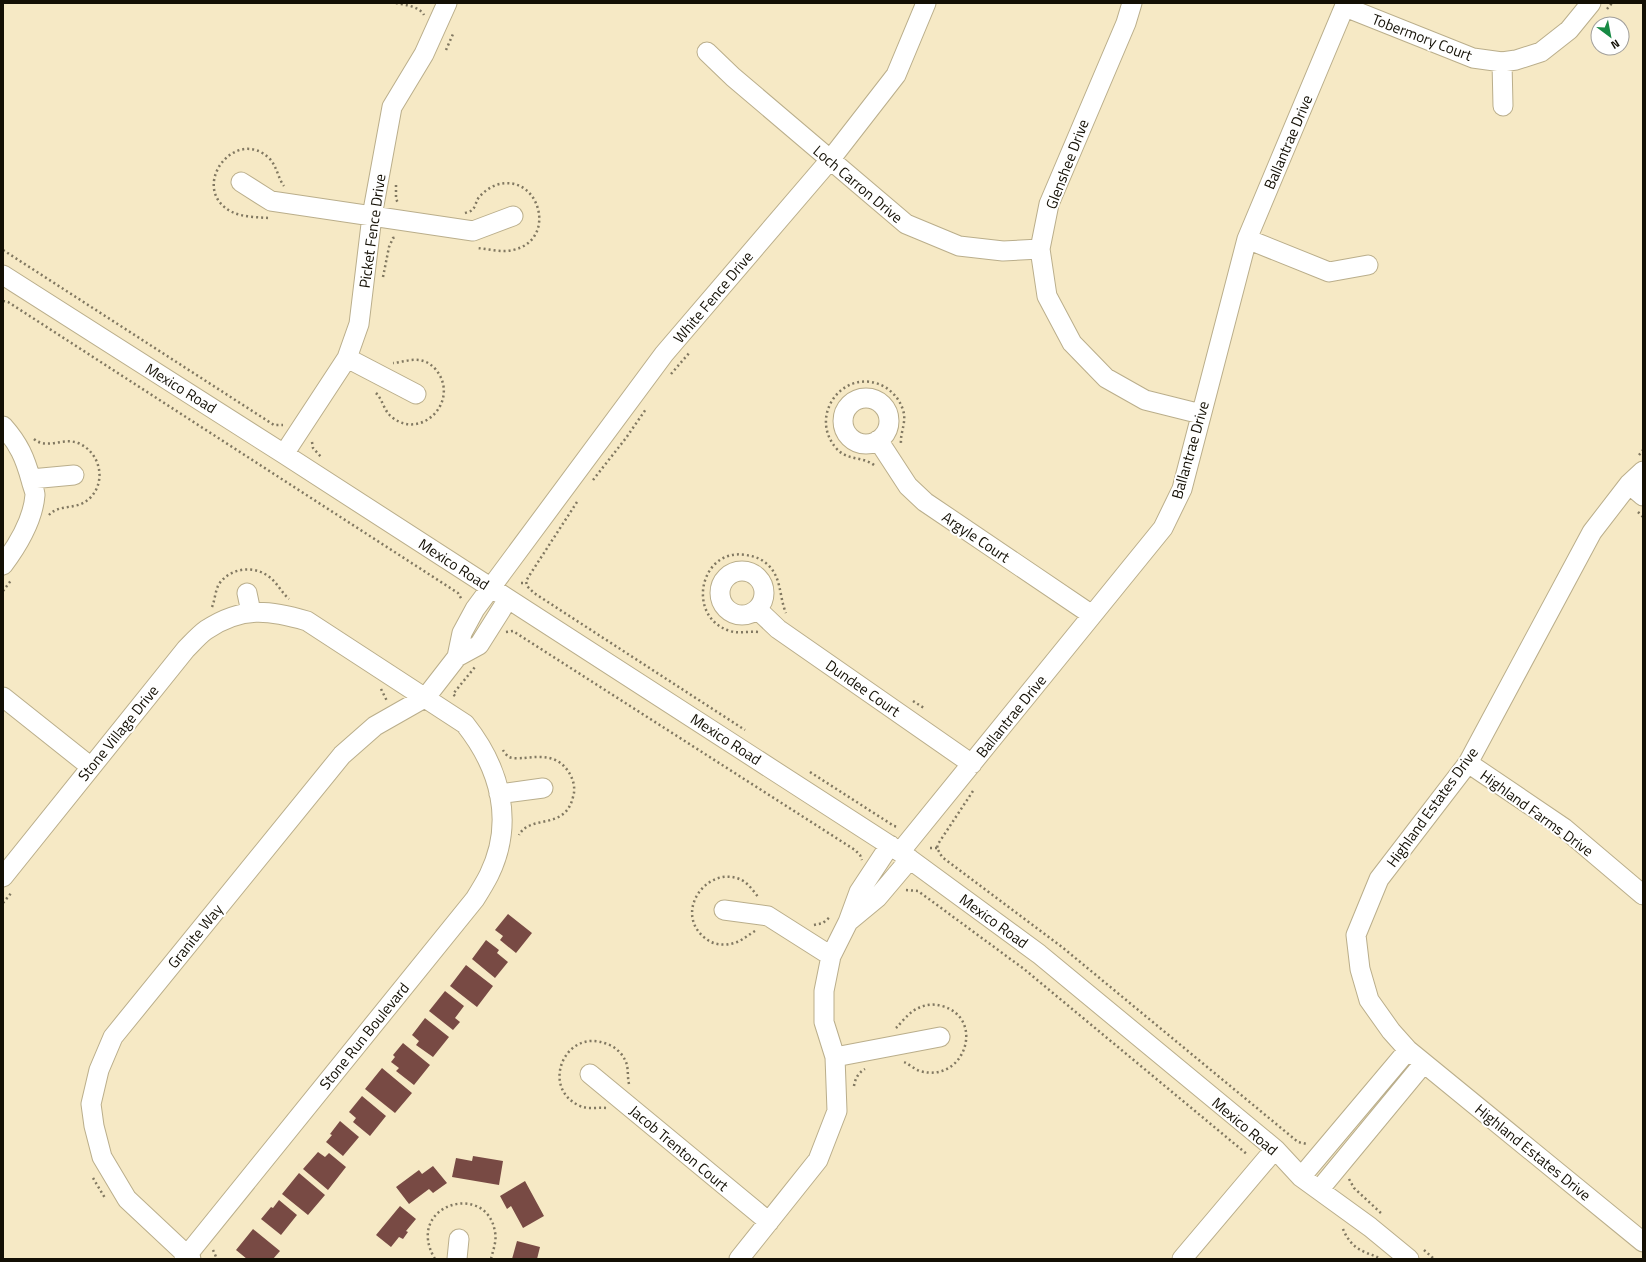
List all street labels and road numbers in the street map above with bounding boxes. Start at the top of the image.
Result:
street label: Tobermory Court [1369,7,1476,67]
street label: Ballantrae Drive [1258,91,1318,193]
street label: Glenshee Drive [1039,116,1095,212]
street label: Loch Carron Drive [808,140,908,228]
street label: Picket Fence Drive [353,172,391,290]
street label: White Fence Drive [668,246,758,348]
street label: Mexico Road [141,357,221,419]
street label: Ballantrae Drive [1165,398,1215,502]
street label: Argyle Court [937,506,1015,569]
street label: Mexico Road [414,532,494,596]
street label: Dundee Court [821,654,906,723]
street label: Ballantrae Drive [970,670,1052,762]
street label: Stone Village Drive [72,680,164,786]
street label: Mexico Road [686,707,766,771]
street label: Highland Estates Drive [1381,742,1483,872]
street label: Highland Farms Drive [1476,764,1598,862]
street label: Mexico Road [955,888,1033,954]
street label: Granite Way [162,899,228,973]
street label: Stone Run Boulevard [313,977,415,1095]
street label: Mexico Road [1207,1091,1283,1161]
street label: Highland Estates Drive [1470,1098,1596,1206]
street label: Jacob Trenton Court [624,1099,734,1197]

